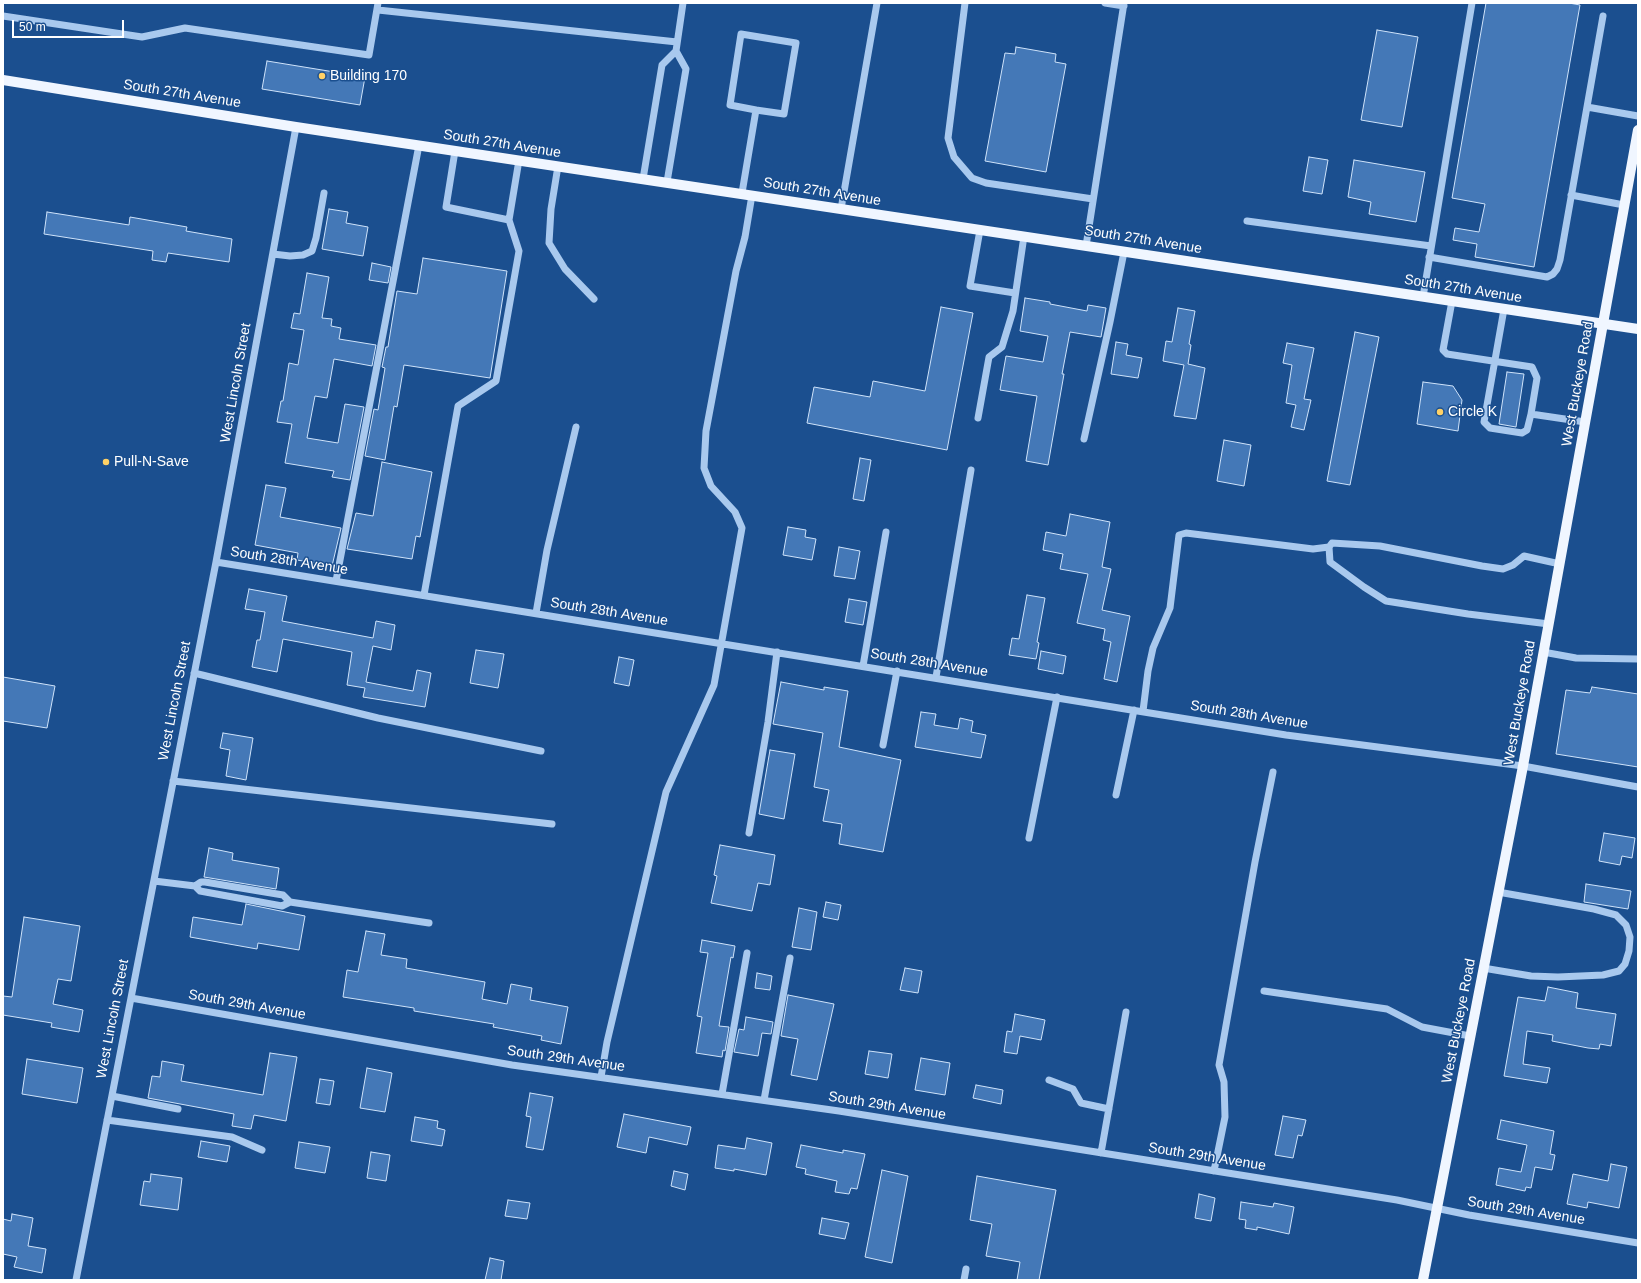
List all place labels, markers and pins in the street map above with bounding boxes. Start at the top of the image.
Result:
place label: Building 170 [330,68,407,84]
marker: Building 170 [317,71,327,81]
place label: Circle K [1448,404,1497,420]
marker: Circle K [1435,407,1445,417]
place label: Pull-N-Save [114,454,189,470]
marker: Pull-N-Save [101,457,111,467]

